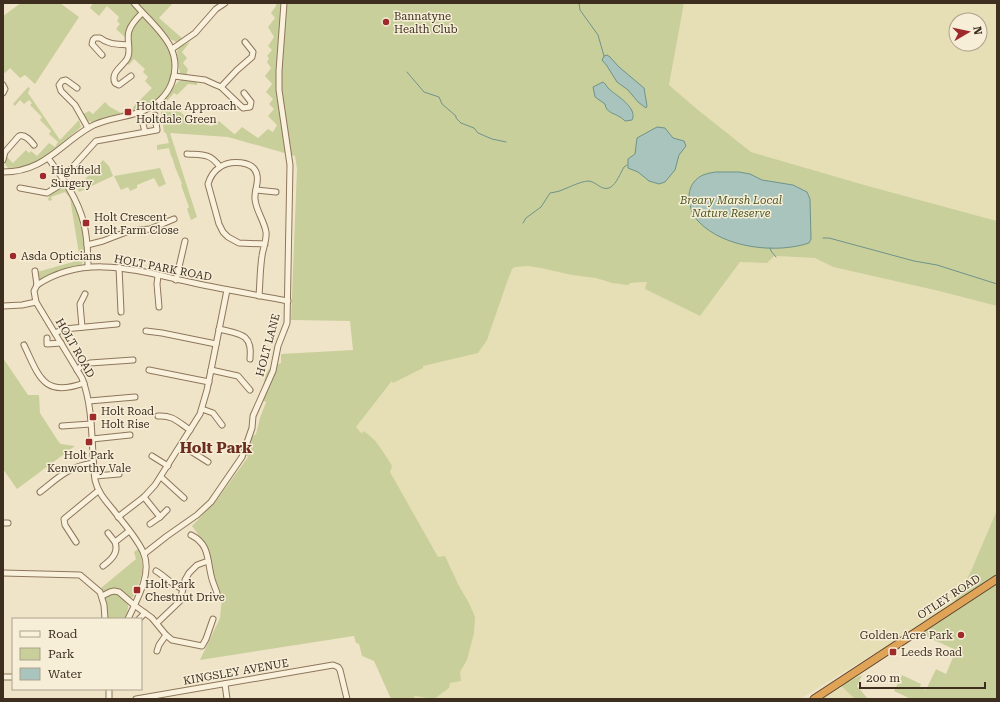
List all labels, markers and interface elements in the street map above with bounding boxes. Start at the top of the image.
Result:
place label: Bannatyne Health Club [394,10,458,36]
north arrow [948,12,988,52]
marker: Bannatyne Health Club [381,17,391,27]
text: N [970,25,985,36]
place label: Holtdale Approach Holtdale Green [136,100,237,126]
marker: Holtdale Approach Holtdale Green [123,107,133,117]
place label: Highfield Surgery [51,164,101,190]
marker: Highfield Surgery [38,171,48,181]
park label: Breary Marsh Local Nature Reserve [679,194,782,220]
place label: Holt Crescent Holt Farm Close [94,211,179,237]
marker: Holt Crescent Holt Farm Close [81,218,91,228]
place label: Asda Opticians [21,250,101,263]
marker: Asda Opticians [8,251,18,261]
street label: HOLT PARK ROAD [113,252,213,284]
street label: HOLT LANE [253,312,283,378]
street label: HOLT ROAD [53,316,97,380]
place label: Holt Road Holt Rise [101,405,154,431]
marker: Holt Road Holt Rise [88,412,98,422]
marker: Holt Park Kenworthy Vale [84,437,94,447]
district label: Holt Park [180,439,253,457]
place label: Holt Park Kenworthy Vale [47,449,131,475]
street label: OTLEY ROAD [915,572,983,622]
place label: Holt Park Chestnut Drive [145,578,225,604]
marker: Holt Park Chestnut Drive [132,585,142,595]
legend [12,618,142,690]
text: Road [48,627,78,641]
place label: Golden Acre Park [860,629,953,642]
marker: Golden Acre Park [956,630,966,640]
place label: Leeds Road [901,646,962,659]
text: Park [48,647,75,661]
marker: Leeds Road [888,647,898,657]
street label: KINGSLEY AVENUE [182,656,290,688]
scale bar [860,664,985,690]
text: Water [48,667,82,681]
text: 200 m [866,671,900,685]

